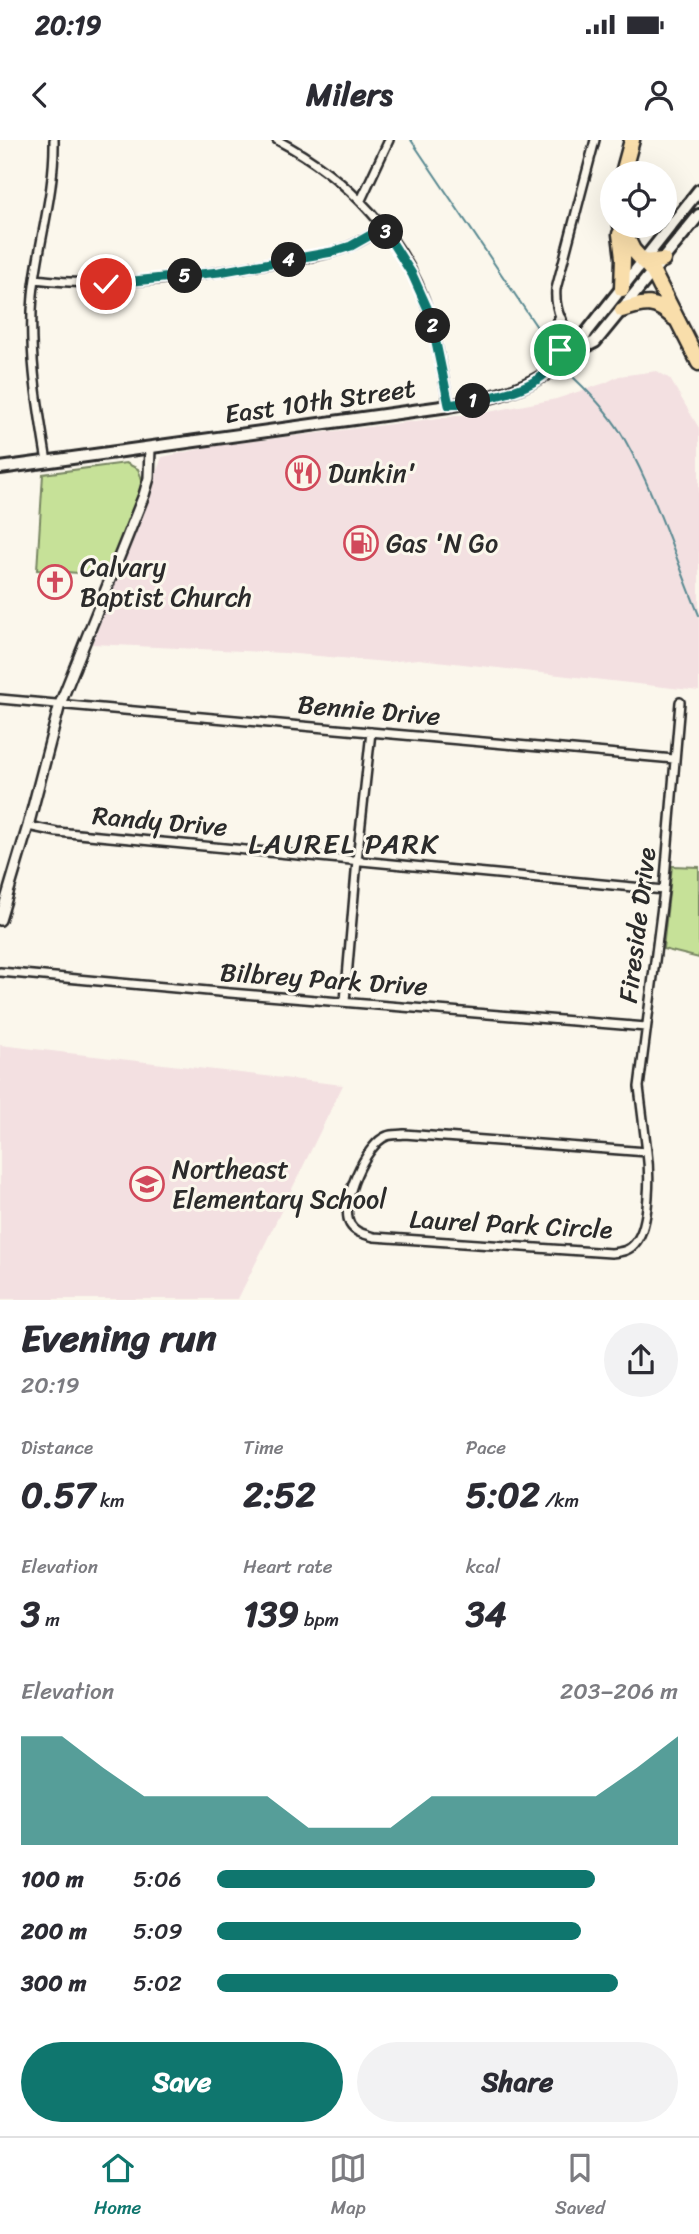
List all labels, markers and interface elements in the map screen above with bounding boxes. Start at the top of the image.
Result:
text: 20:19 [35,2,101,48]
text: Milers [306,66,393,123]
icon: back [21,76,59,114]
icon: person [640,76,678,114]
map controls [600,161,677,238]
button: locate [600,161,677,238]
pin: 3 [368,214,404,250]
text: 3 [380,215,391,248]
pin: 4 [272,242,306,278]
text: 4 [283,243,294,276]
pin [76,254,136,314]
pin: 5 [168,258,202,294]
text: 5 [179,259,190,292]
icon: check [87,265,125,303]
pin: 2 [416,308,450,344]
text: 2 [427,309,438,342]
pin [530,320,590,380]
icon: arrive [541,331,579,369]
street label: East 10th Street [222,365,418,437]
pin: 1 [456,384,490,418]
text: 1 [468,384,477,417]
place label: Dunkin' [328,450,416,496]
restaurant icon: Dunkin' [284,454,322,492]
place label: Gas 'N Go [386,520,498,566]
fuel station icon: Gas 'N Go [342,524,380,562]
place label: Calvary Baptist Church [80,544,252,620]
church icon: Calvary Baptist Church [36,563,74,601]
street label: Bennie Drive [296,681,442,739]
street label: Randy Drive [91,792,229,850]
district label: LAUREL PARK [248,819,440,868]
street label: Fireside Drive [605,844,669,1005]
street label: Bilbrey Park Drive [219,949,429,1009]
place label: Northeast Elementary School [172,1146,387,1222]
school or university icon: Northeast Elementary School [128,1165,166,1203]
street label: Laurel Park Circle [408,1196,614,1252]
text: Evening run [21,1305,217,1372]
button: share [604,1323,678,1397]
text: 20:19 [21,1365,80,1406]
text: Distance [21,1431,93,1464]
text: Time [243,1431,284,1464]
text: Pace [466,1431,506,1464]
text: 0.57 [21,1464,95,1526]
text: 2:52 [243,1464,316,1526]
text: 5:02 [466,1464,540,1526]
text: km [95,1484,125,1517]
text: /km [540,1484,579,1517]
text: Elevation [21,1550,98,1583]
text: Heart rate [243,1550,333,1583]
text: kcal [466,1550,500,1583]
text: 3 [21,1583,40,1645]
text: 139 [243,1583,299,1645]
text: 34 [466,1583,507,1645]
text: m [40,1603,60,1636]
text: bpm [299,1603,339,1636]
text: Elevation [21,1671,114,1712]
text: 203–206 m [560,1671,678,1712]
text: 100 m [21,1859,84,1900]
text: 5:06 [133,1859,182,1900]
text: 200 m [21,1911,87,1952]
text: 5:09 [133,1911,183,1952]
text: 300 m [21,1963,86,2004]
text: 5:02 [133,1963,182,2004]
button: Save [21,2042,343,2122]
button: Share [357,2042,678,2122]
tab: Home [94,2149,141,2224]
tab: Map [329,2149,367,2224]
tab: Saved [555,2149,605,2224]

